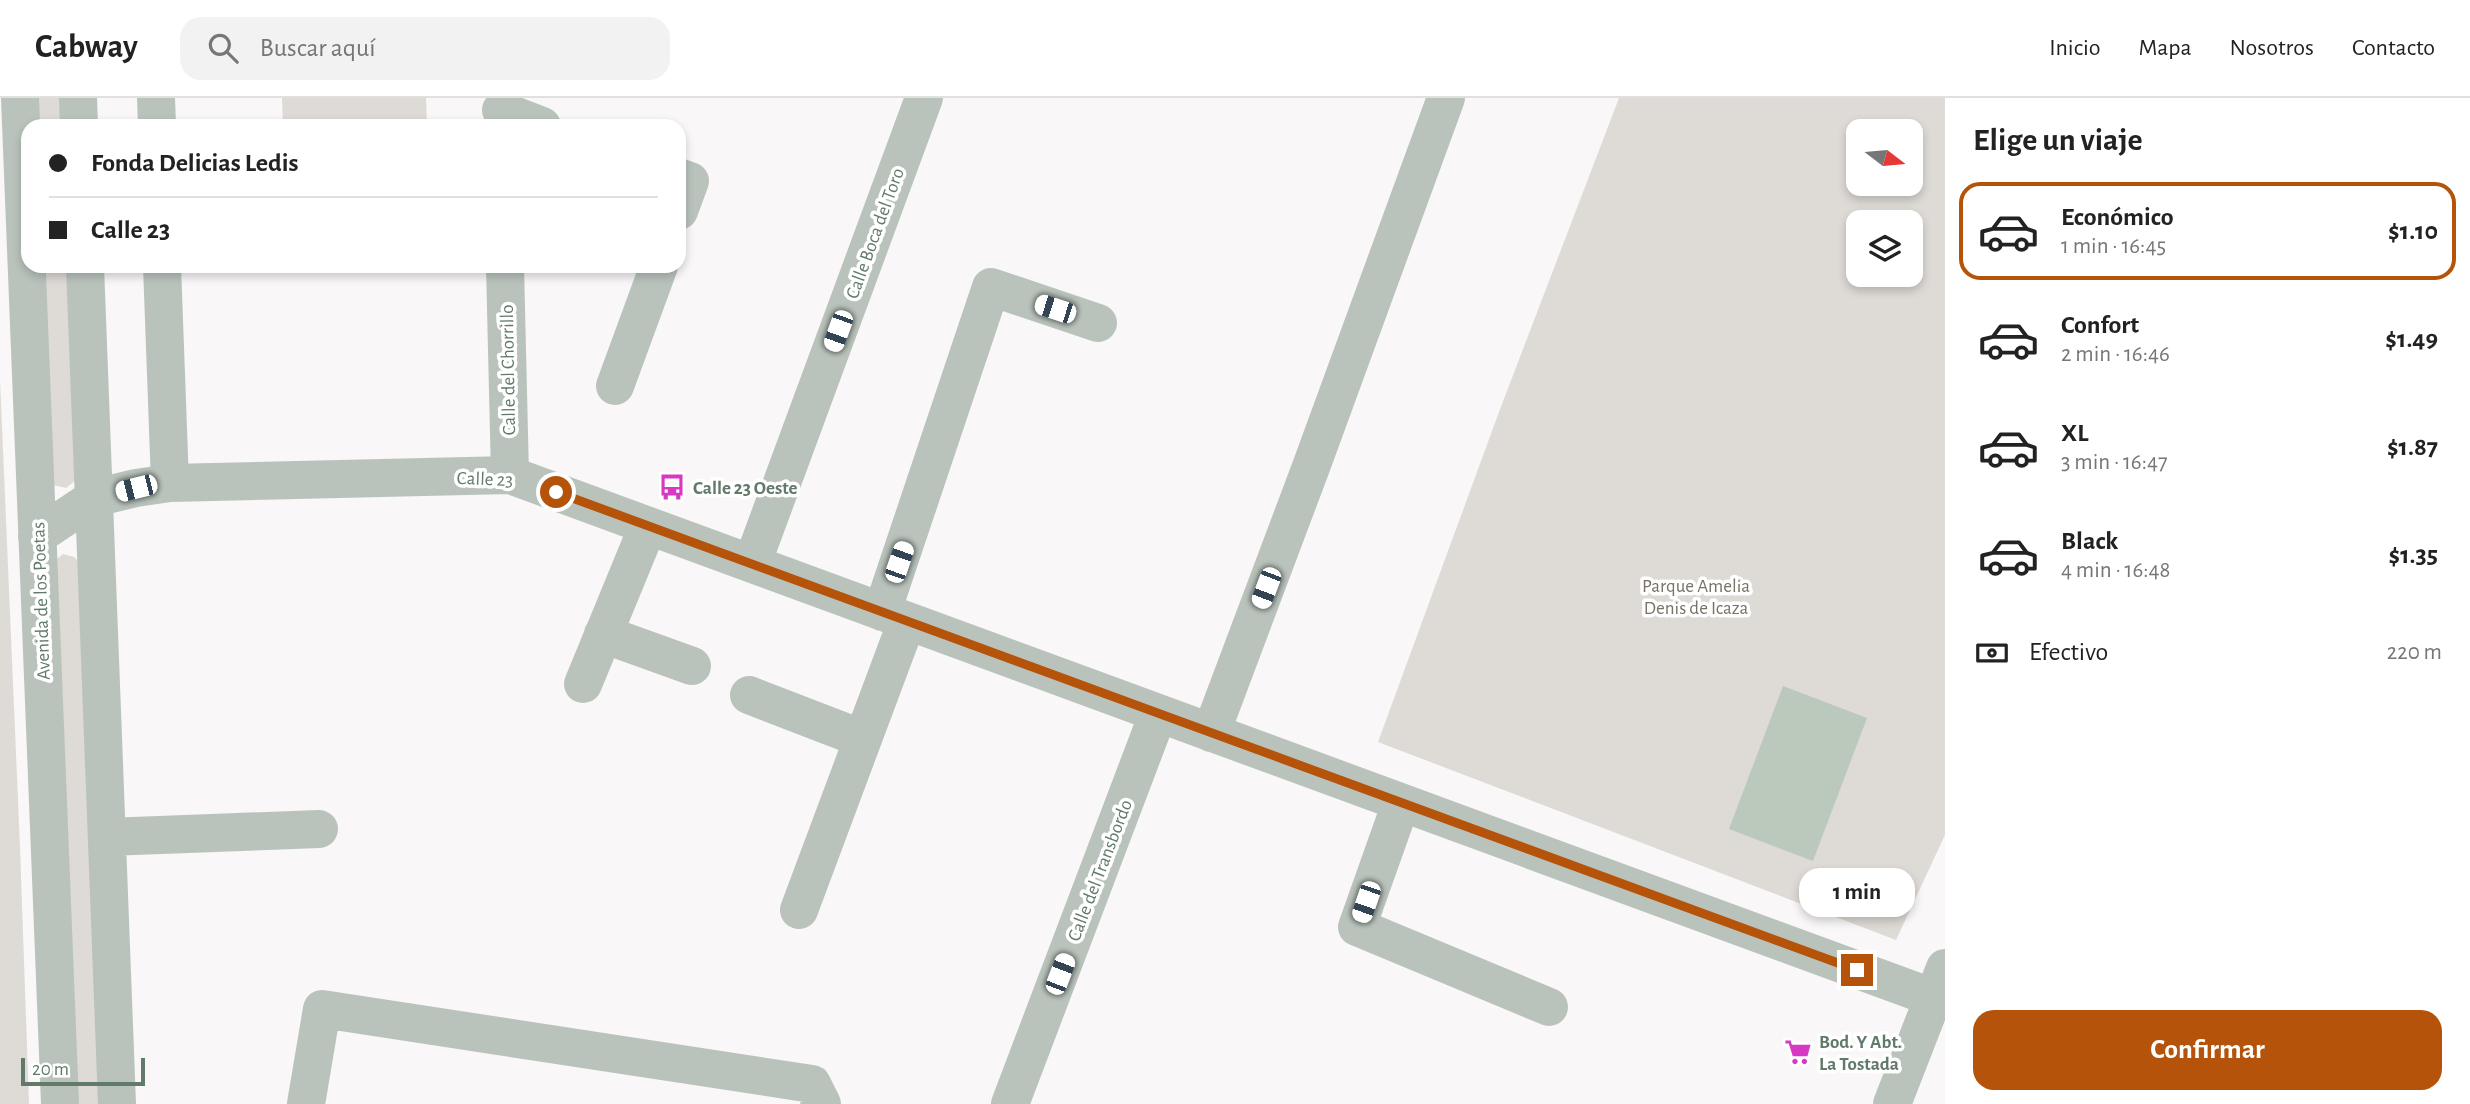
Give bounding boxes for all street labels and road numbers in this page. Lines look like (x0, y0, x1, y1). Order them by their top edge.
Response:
street label: Calle Boca del Toro (843, 166, 908, 301)
street label: Calle del Chorrillo (498, 304, 519, 436)
street label: Calle 23 (456, 469, 513, 490)
street label: Avenida de los Poetas (29, 522, 54, 680)
street label: Calle del Transbordo (1065, 797, 1136, 944)

